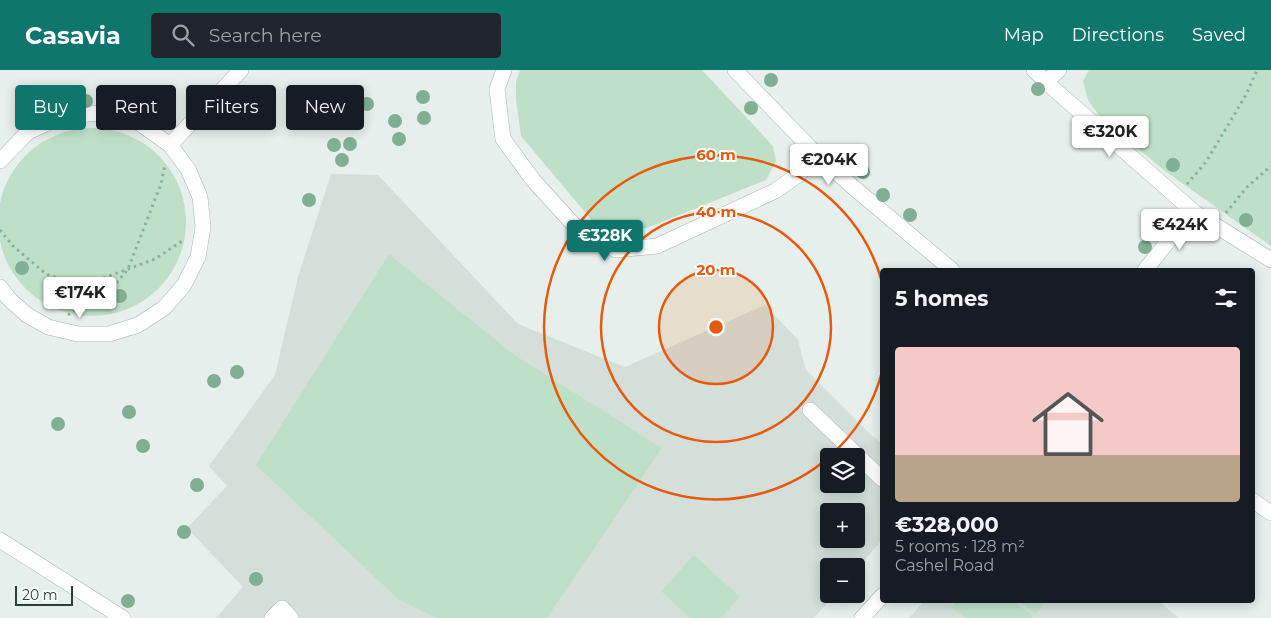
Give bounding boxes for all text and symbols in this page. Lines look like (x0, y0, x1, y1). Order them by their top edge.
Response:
search box (151, 13, 501, 58)
text: Casavia (25, 21, 121, 50)
icon: search (169, 21, 197, 49)
text: Search here (209, 24, 322, 47)
text: Map (1004, 24, 1044, 46)
text: Directions (1072, 24, 1164, 46)
text: Saved (1192, 24, 1246, 46)
chip: Buy (15, 85, 86, 130)
chip: Rent (96, 85, 176, 130)
chip: Filters (186, 85, 276, 130)
chip: New (286, 85, 364, 130)
pin: €320K (1075, 116, 1145, 158)
text: €320K (1083, 122, 1137, 141)
pin: €204K (794, 144, 864, 186)
text: 60 m (696, 145, 736, 164)
text: €204K (801, 150, 857, 169)
text: 40 m (696, 202, 736, 221)
pin: €424K (1145, 208, 1215, 251)
text: €424K (1152, 215, 1208, 234)
pin: €328K (570, 220, 640, 262)
text: €328K (578, 226, 632, 245)
text: 20 m (696, 260, 736, 279)
pin: €174K (45, 276, 115, 319)
text: €174K (54, 283, 106, 302)
icon: filters (1212, 284, 1240, 312)
text: 5 homes (895, 286, 988, 311)
centre of rings (707, 318, 725, 336)
icon: home (1023, 379, 1113, 469)
map controls (820, 448, 865, 603)
button: layers (820, 448, 865, 493)
button: + (820, 503, 865, 548)
text: €328,000 (895, 512, 999, 537)
text: 5 rooms · 128 m² (895, 537, 1025, 556)
text: Cashel Road (895, 556, 994, 575)
button: − (820, 558, 865, 603)
scale bar (15, 583, 72, 606)
text: 20 m (22, 586, 58, 604)

